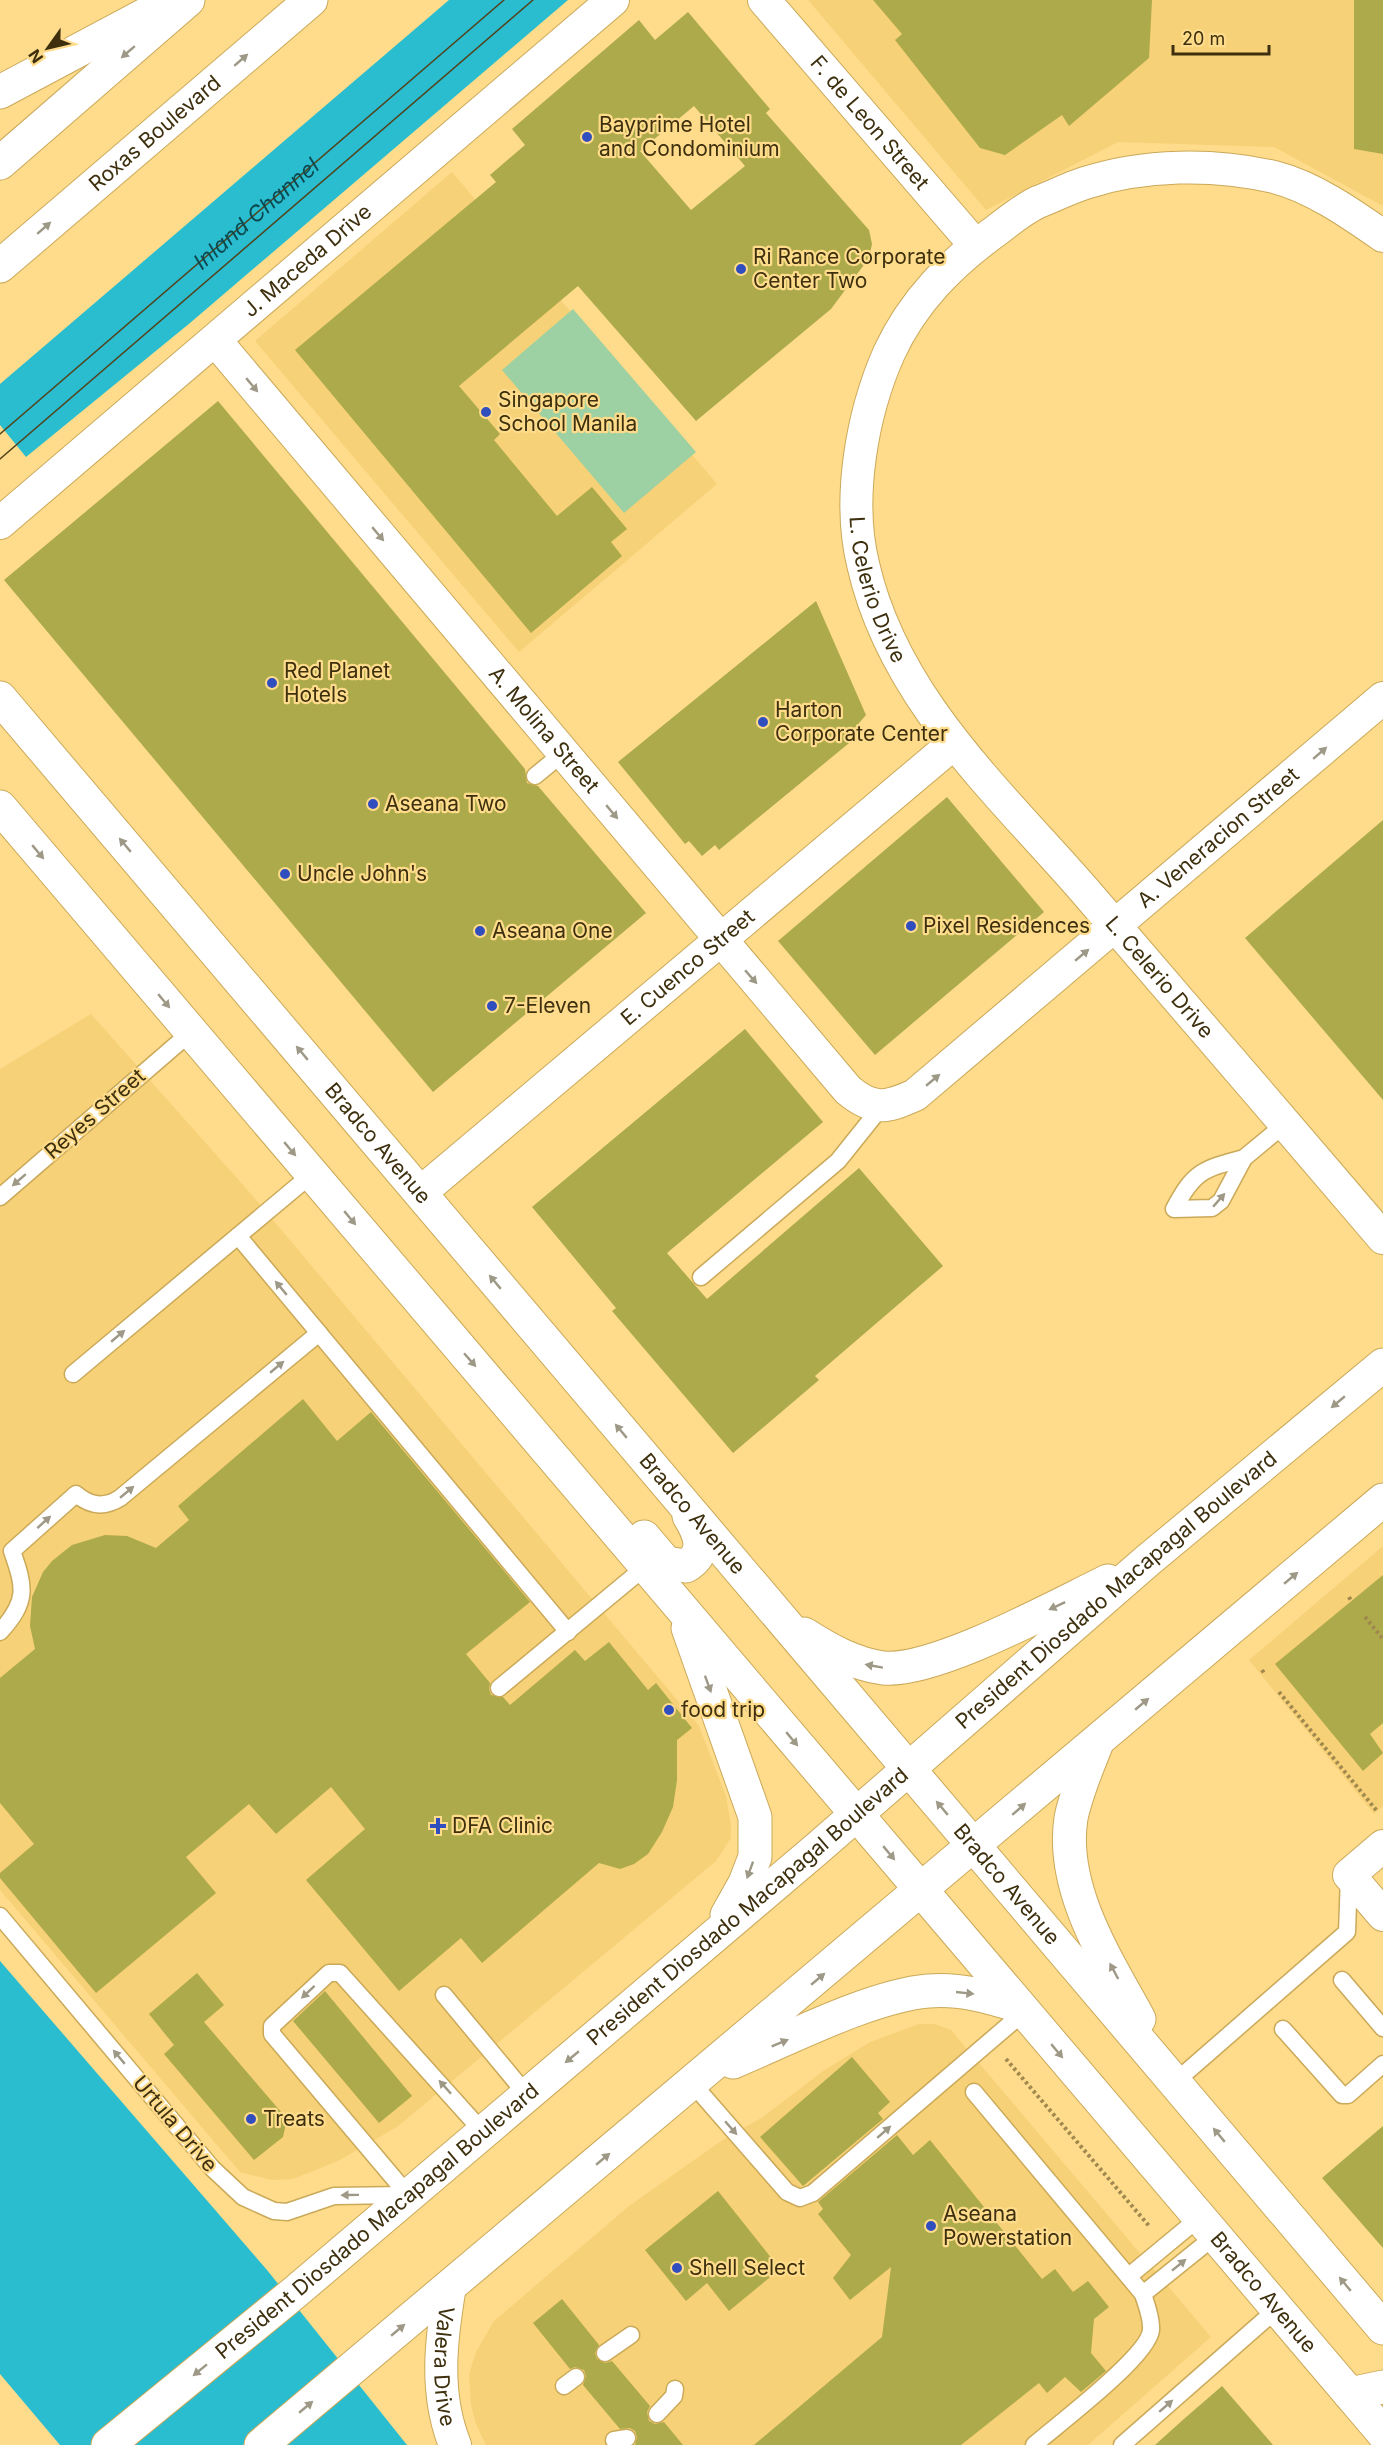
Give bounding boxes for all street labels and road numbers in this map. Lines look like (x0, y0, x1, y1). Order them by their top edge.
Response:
street label: F. de Leon Street (805, 50, 935, 195)
street label: Roxas Boulevard (84, 70, 226, 196)
street label: J. Maceda Drive (238, 199, 376, 322)
street label: L. Celerio Drive (845, 516, 912, 667)
street label: A. Molina Street (484, 661, 605, 798)
street label: A. Veneracion Street (1132, 762, 1304, 913)
street label: E. Cuenco Street (616, 904, 759, 1030)
street label: L. Celerio Drive (1100, 911, 1219, 1043)
street label: Reyes Street (39, 1063, 150, 1164)
street label: Bradco Avenue (320, 1077, 436, 1209)
street label: President Diosdado Macapagal Boulevard (950, 1446, 1282, 1734)
street label: Bradco Avenue (634, 1448, 751, 1579)
street label: President Diosdado Macapagal Boulevard (582, 1762, 913, 2051)
street label: Bradco Avenue (949, 1819, 1065, 1950)
street label: Urtula Drive (128, 2070, 223, 2177)
street label: President Diosdado Macapagal Boulevard (210, 2078, 543, 2364)
street label: Bradco Avenue (1205, 2227, 1322, 2358)
street label: Valera Drive (429, 2305, 461, 2429)

